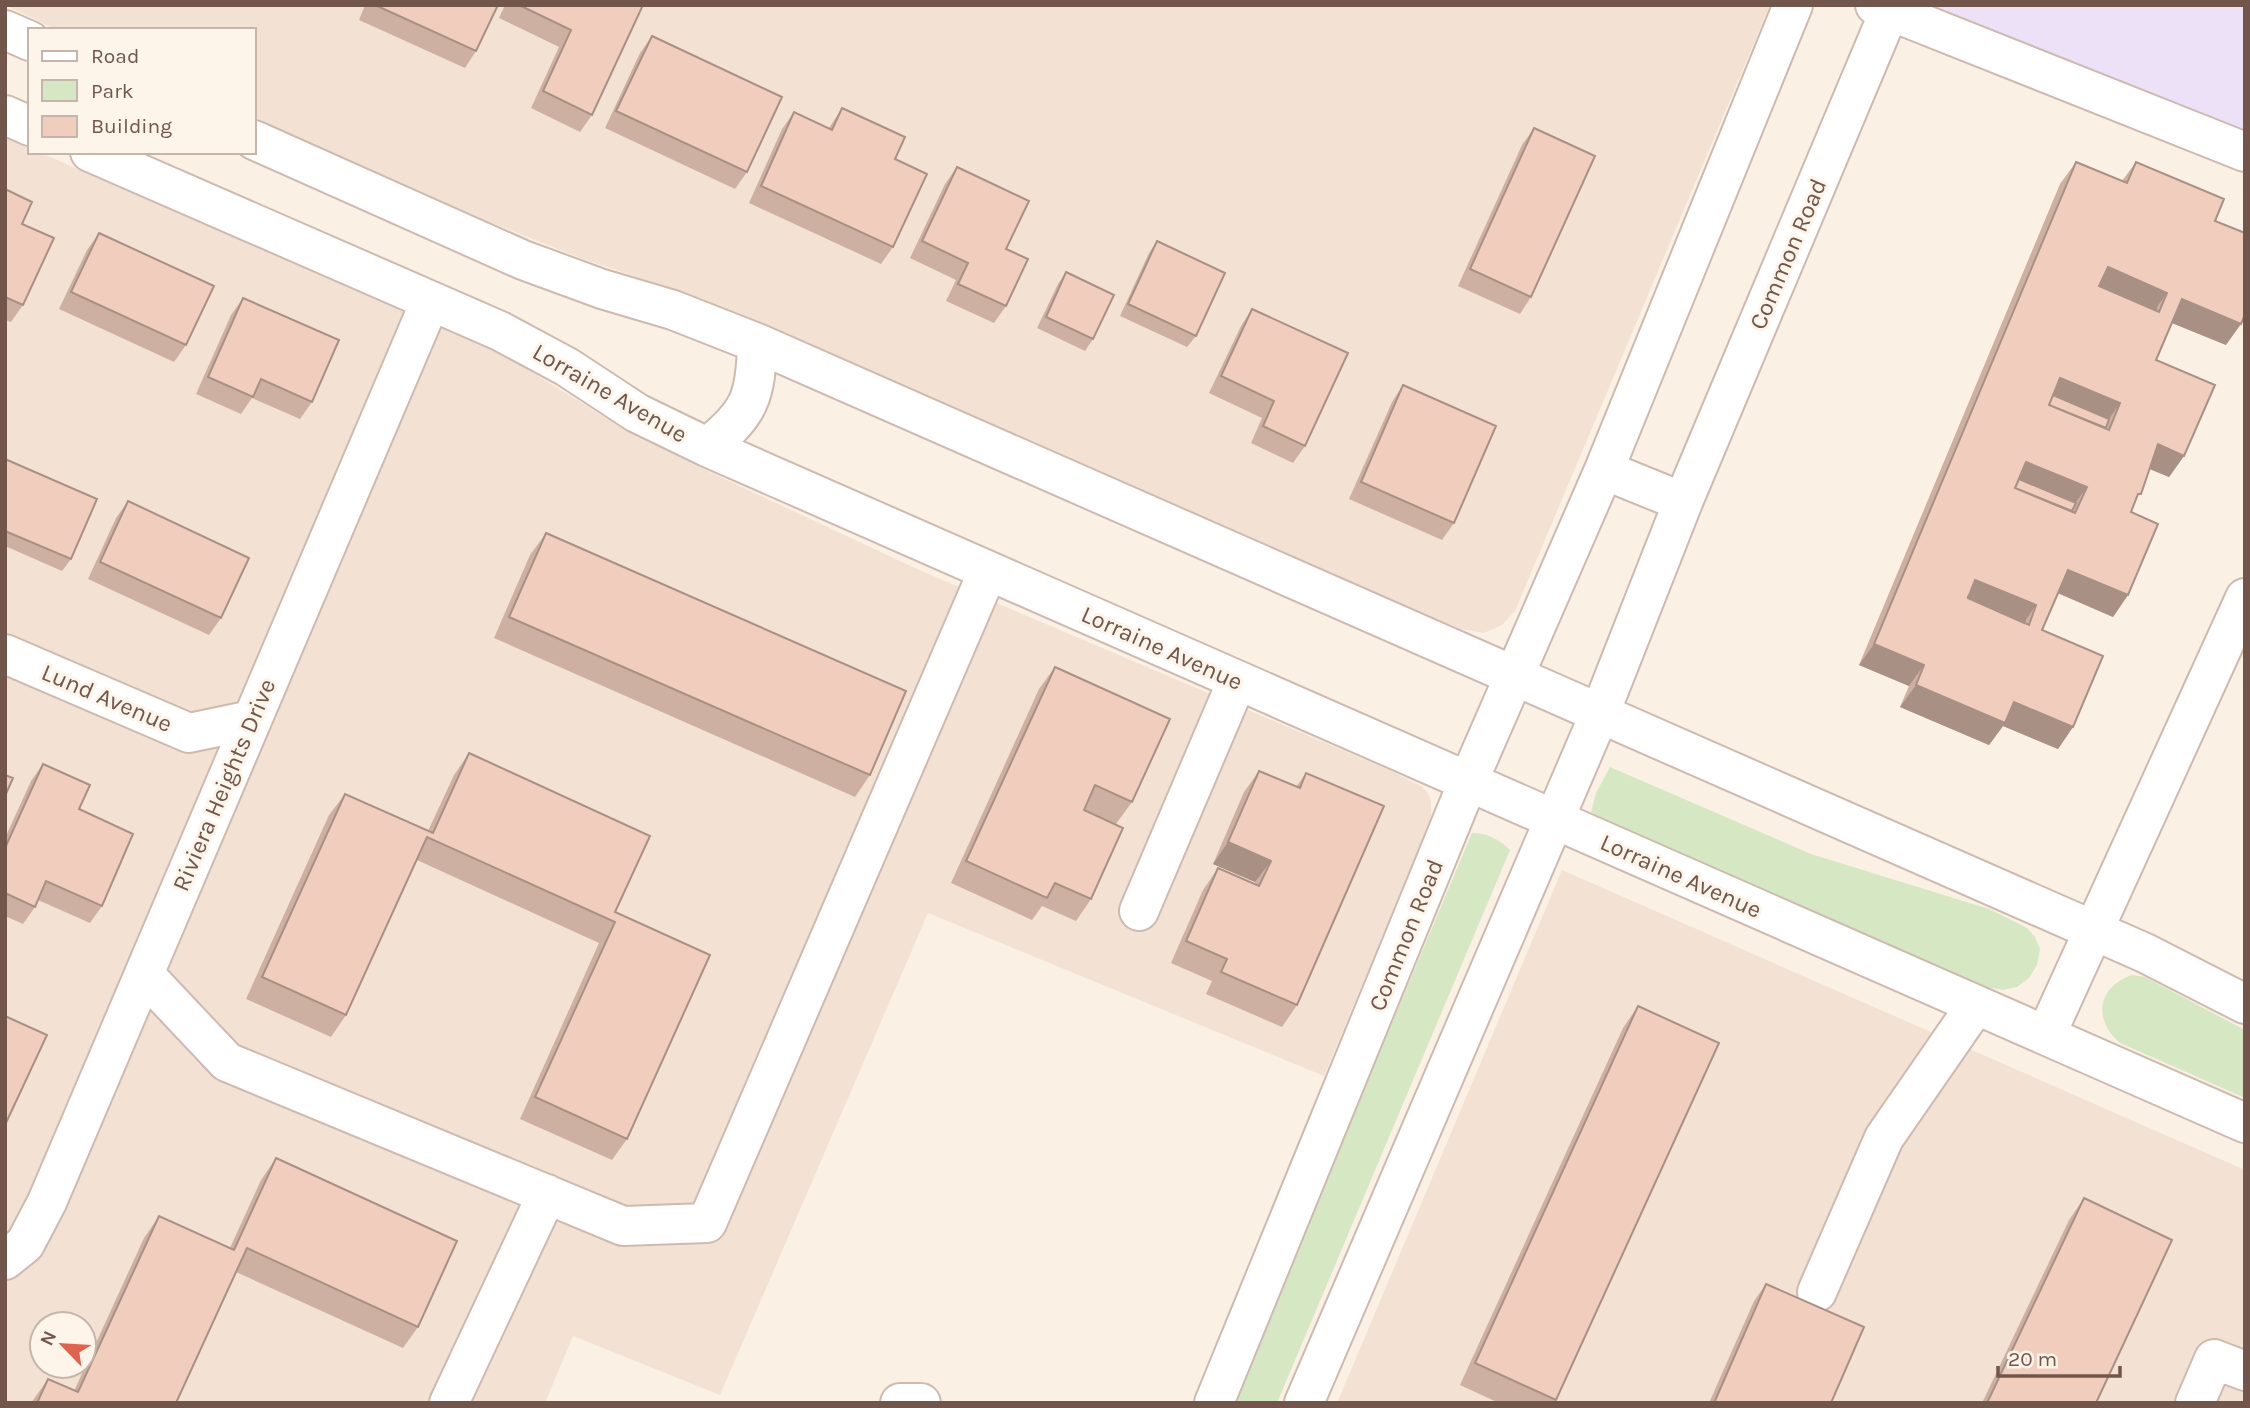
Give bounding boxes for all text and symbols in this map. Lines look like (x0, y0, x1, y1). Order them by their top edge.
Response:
legend (28, 28, 256, 154)
text: Road (91, 44, 139, 68)
text: Park (91, 79, 134, 103)
text: Building (91, 114, 172, 138)
street label: Common Road (1744, 174, 1832, 334)
street label: Lorraine Avenue (528, 337, 692, 449)
street label: Lorraine Avenue (1077, 600, 1247, 696)
street label: Lund Avenue (37, 658, 177, 738)
street label: Riviera Heights Drive (167, 675, 281, 895)
street label: Lorraine Avenue (1596, 828, 1766, 924)
street label: Common Road (1363, 855, 1449, 1015)
north arrow (28, 1310, 98, 1380)
text: N (36, 1327, 61, 1349)
scale bar (1998, 1334, 2120, 1378)
text: 20 m (2008, 1347, 2057, 1371)

